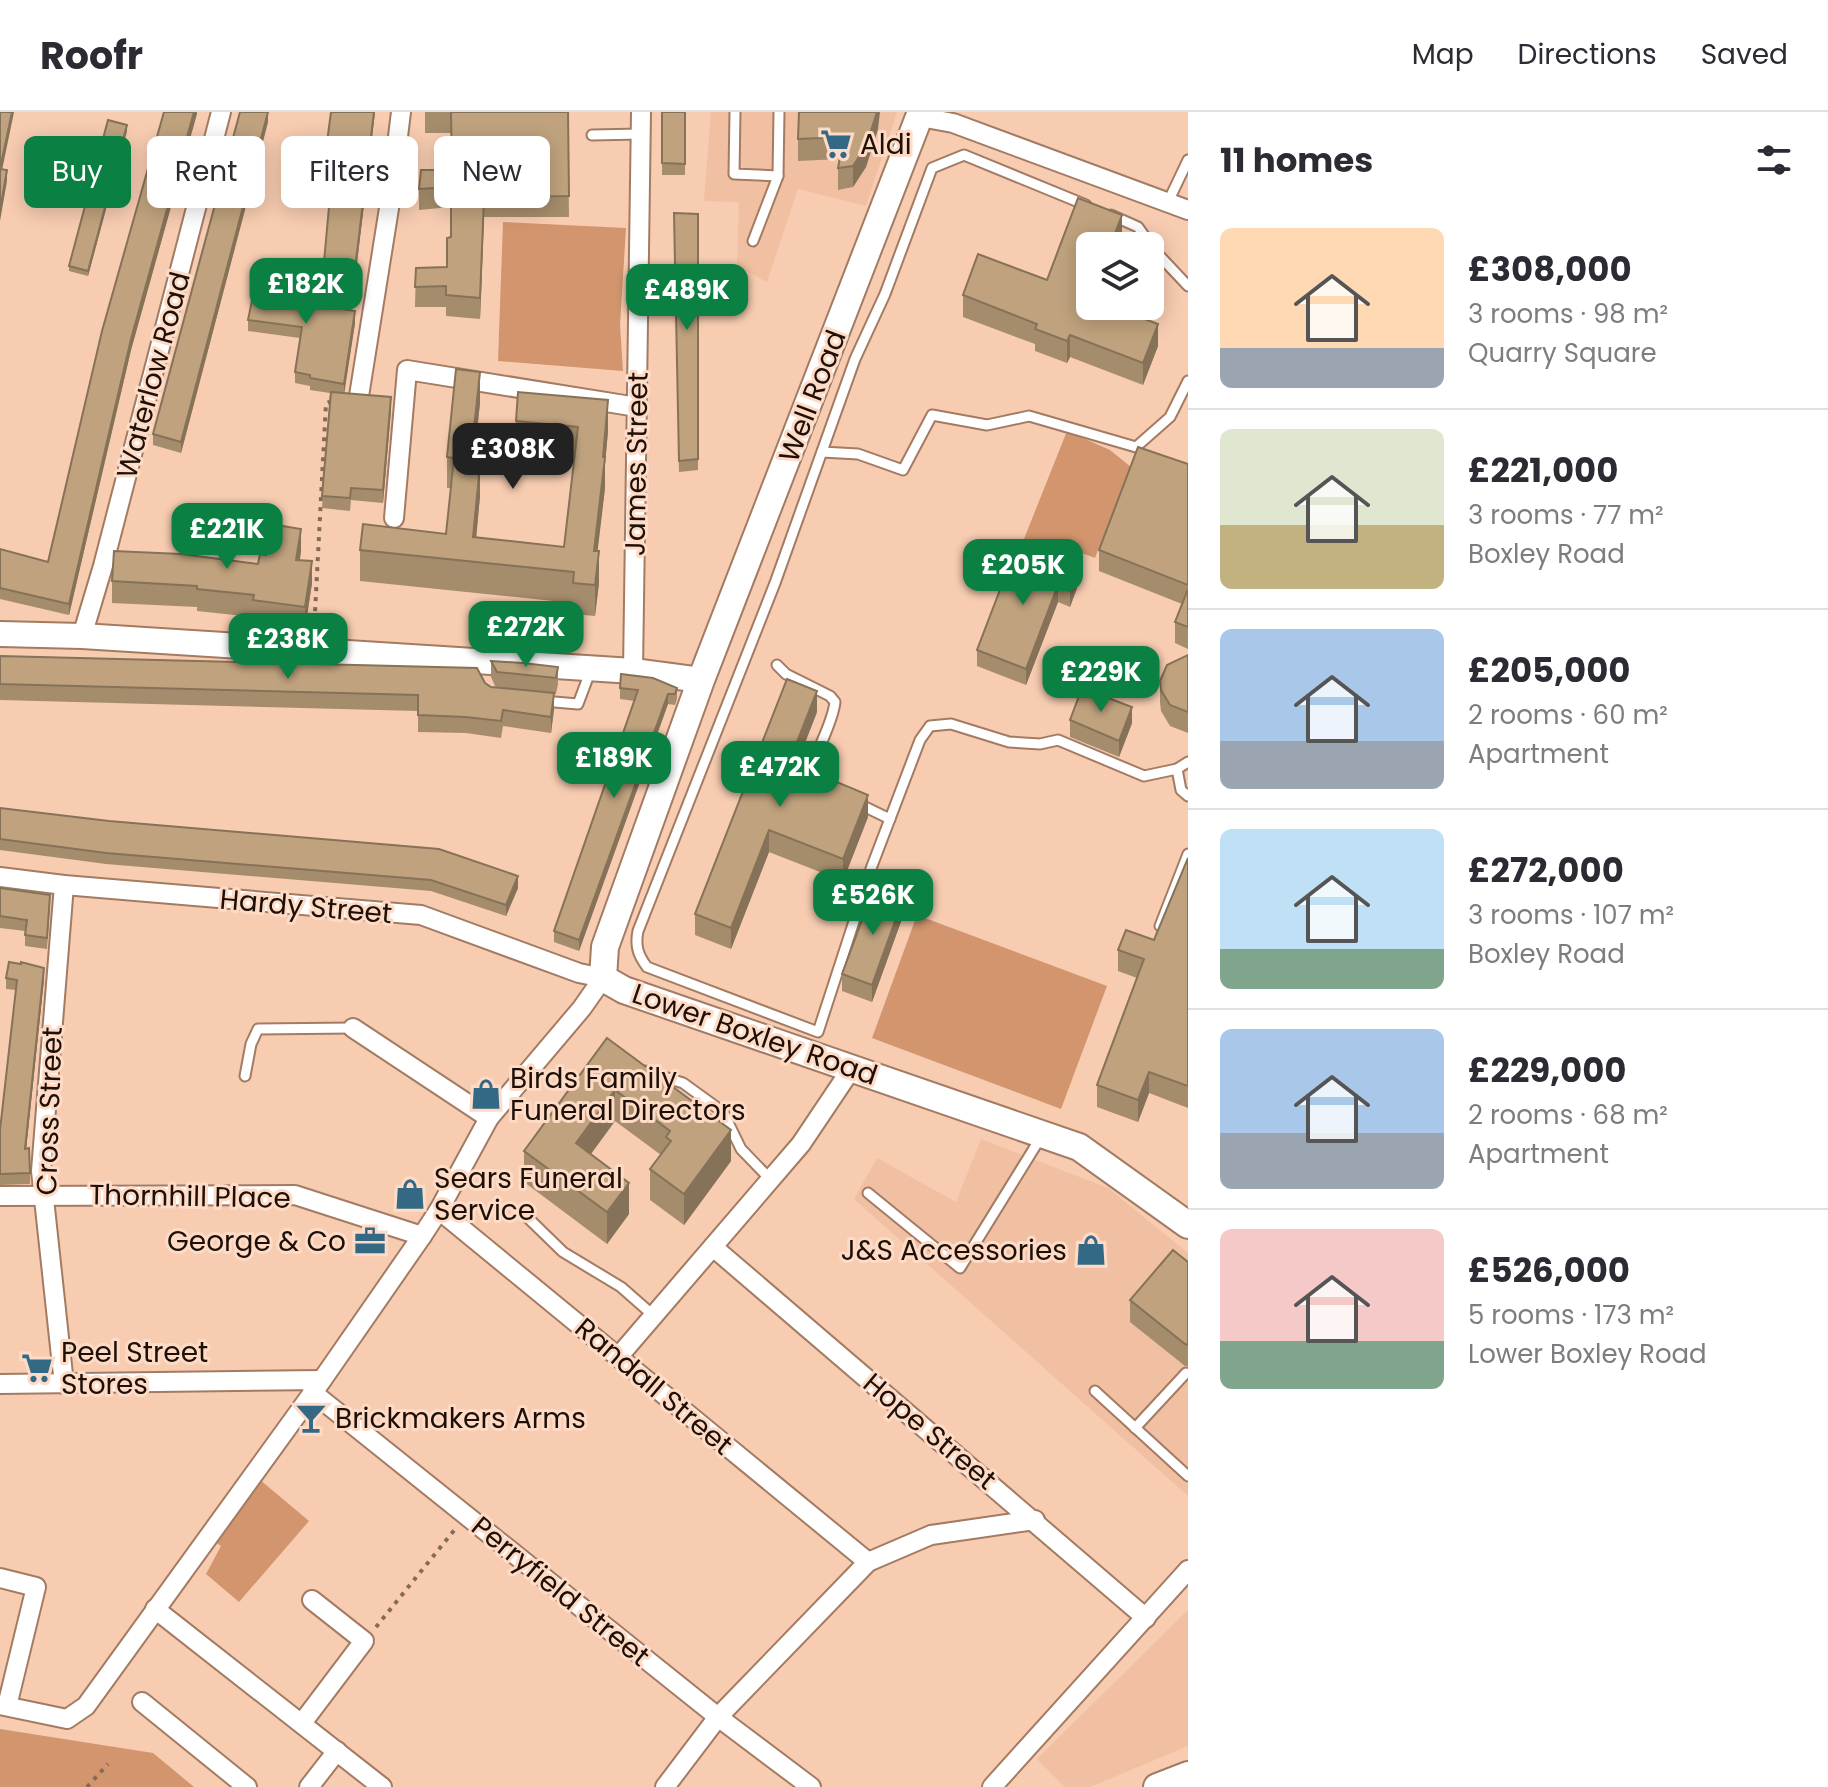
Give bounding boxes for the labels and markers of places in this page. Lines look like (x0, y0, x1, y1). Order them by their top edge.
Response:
place label: Aldi (860, 125, 912, 164)
supermarket icon: Aldi (819, 127, 853, 161)
pin: £182K (250, 258, 362, 326)
pin: £489K (631, 264, 743, 332)
pin: £308K (457, 423, 569, 491)
pin: £221K (171, 503, 283, 571)
pin: £205K (967, 539, 1079, 607)
pin: £272K (470, 601, 582, 669)
pin: £238K (232, 613, 344, 681)
pin: £229K (1045, 646, 1157, 714)
pin: £189K (558, 732, 670, 800)
pin: £472K (724, 741, 836, 809)
pin: £526K (817, 869, 929, 937)
place label: Birds Family Funeral Directors (510, 1059, 746, 1130)
shop icon: Birds Family Funeral Directors (469, 1077, 503, 1111)
place label: Sears Funeral Service (434, 1159, 623, 1230)
shop icon: Sears Funeral Service (393, 1177, 427, 1211)
place label: George & Co (167, 1222, 346, 1261)
office icon: George & Co (353, 1224, 387, 1258)
place label: J&S Accessories (841, 1231, 1067, 1270)
shop icon: J&S Accessories (1074, 1233, 1108, 1267)
place label: Peel Street Stores (61, 1333, 208, 1404)
supermarket icon: Peel Street Stores (20, 1351, 54, 1385)
place label: Brickmakers Arms (335, 1399, 586, 1438)
bar icon: Brickmakers Arms (294, 1401, 328, 1435)

